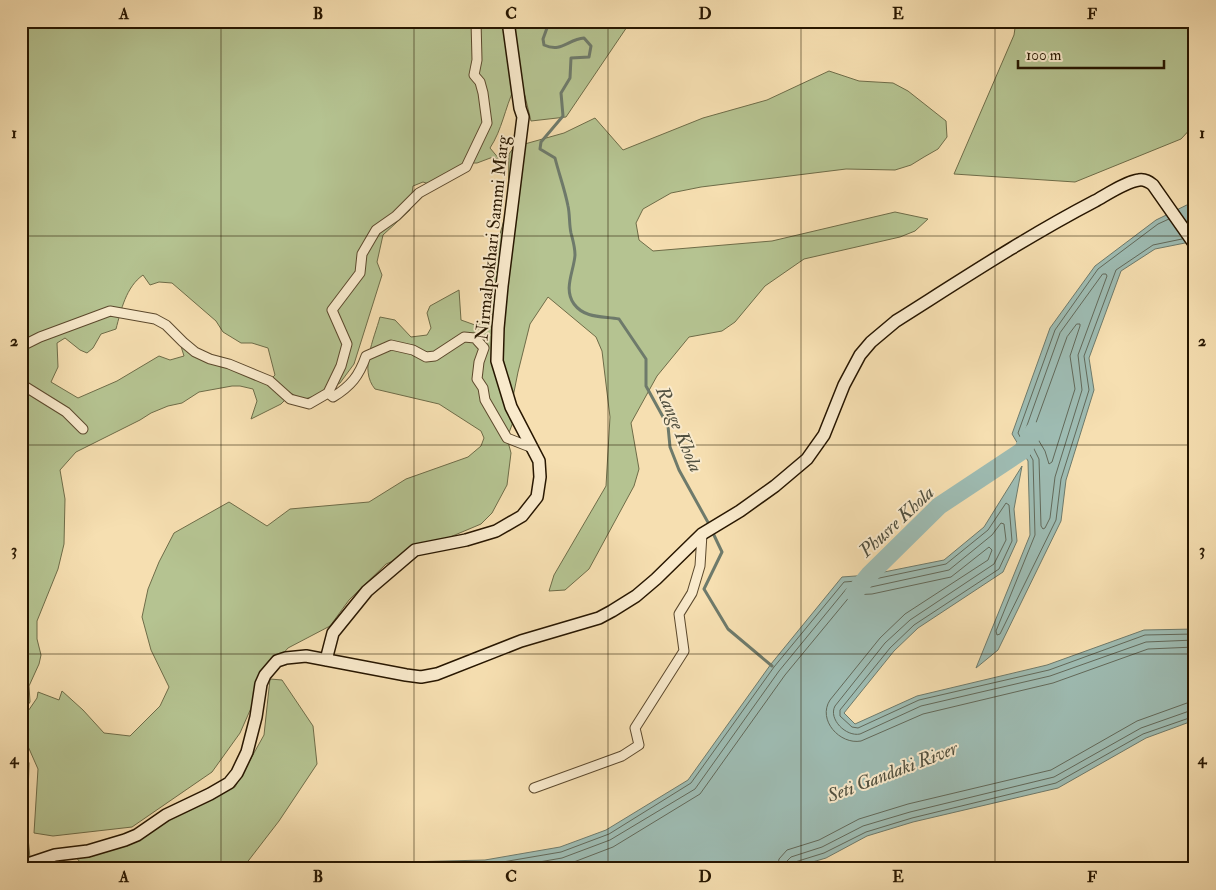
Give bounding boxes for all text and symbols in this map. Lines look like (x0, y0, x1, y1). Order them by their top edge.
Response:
text: A (118, 4, 130, 24)
text: B (313, 4, 323, 24)
text: C (505, 4, 517, 24)
text: D (698, 4, 712, 24)
text: E (892, 4, 904, 24)
text: F (1087, 4, 1097, 24)
scale bar (1018, 38, 1165, 70)
text: 100 m (1026, 46, 1062, 65)
text: 1 (11, 123, 17, 143)
text: 1 (1199, 123, 1205, 143)
street label: Nirmalpokhari Sammi Marg (470, 133, 515, 342)
text: 2 (10, 331, 18, 351)
text: 2 (1198, 331, 1206, 351)
water label: Range Khola (650, 382, 708, 476)
water label: Phusre Khola (853, 481, 940, 563)
text: 3 (11, 540, 17, 560)
text: 3 (1199, 540, 1205, 560)
water label: Seti Gandaki River (823, 736, 962, 808)
text: 4 (9, 749, 20, 769)
text: 4 (1197, 749, 1208, 769)
text: A (118, 867, 130, 887)
text: B (313, 867, 323, 887)
text: C (505, 867, 517, 887)
text: D (698, 867, 712, 887)
text: E (892, 867, 904, 887)
text: F (1087, 867, 1097, 887)

